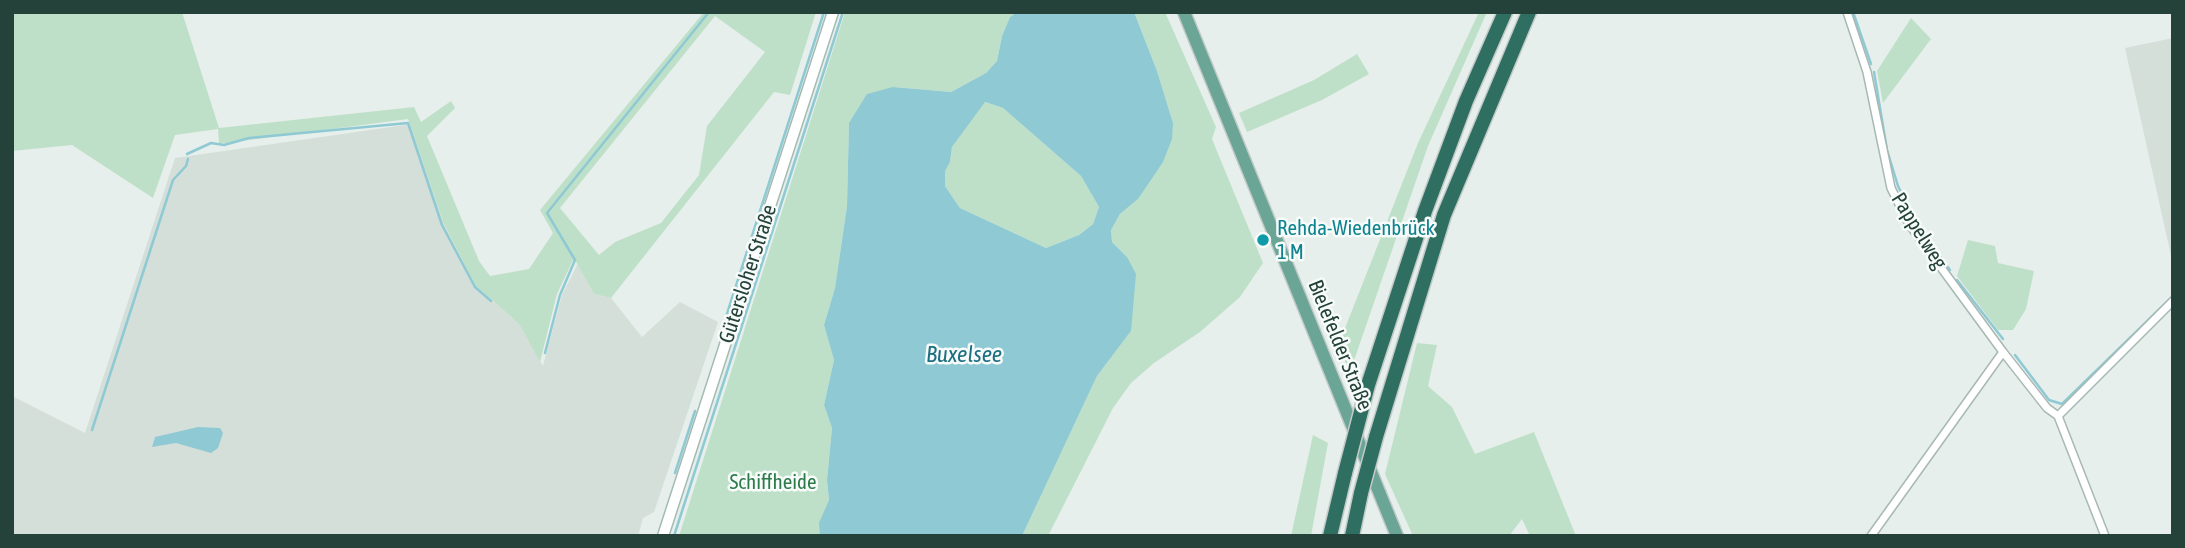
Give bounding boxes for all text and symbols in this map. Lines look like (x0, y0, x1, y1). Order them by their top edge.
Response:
street label: Pappelweg (1886, 188, 1952, 274)
street label: Gütersloher Straße (714, 202, 782, 346)
place label: Rehda-Wiedenbrück 1 M (1277, 215, 1435, 265)
marker: Rehda-Wiedenbrück 1 M (1255, 232, 1271, 248)
street label: Bielefelder Straße (1302, 276, 1378, 414)
water label: Buxelsee (926, 341, 1002, 369)
park label: Schiffheide (729, 469, 817, 495)

